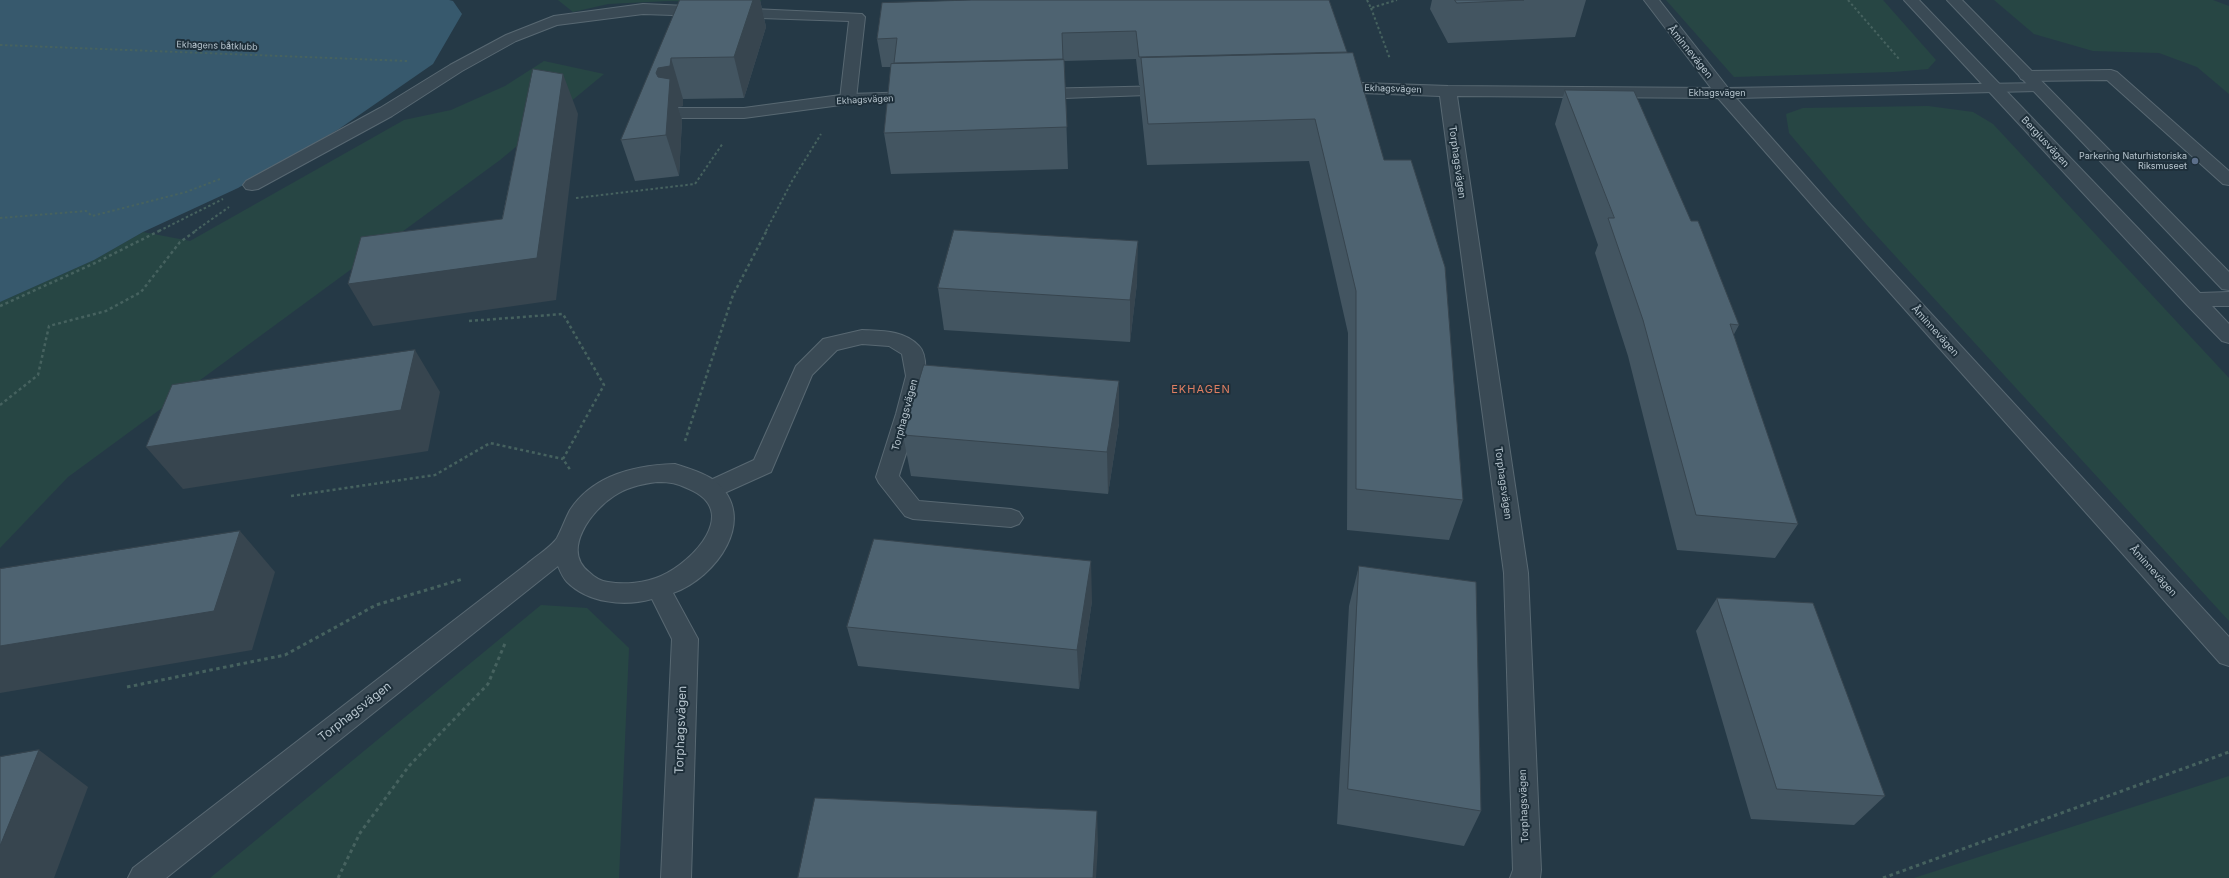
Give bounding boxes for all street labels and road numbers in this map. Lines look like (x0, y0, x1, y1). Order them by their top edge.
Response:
street label: Åminnevägen (1665, 23, 1715, 81)
street label: Ekhagens båtklubb (176, 39, 258, 53)
street label: Ekhagsvägen (1364, 83, 1422, 95)
street label: Ekhagsvägen (1688, 88, 1746, 98)
street label: Ekhagsvägen (836, 93, 894, 107)
street label: Bergiusvägen (2019, 114, 2071, 170)
street label: Torphagsvägen (1446, 125, 1468, 199)
street label: Åminnevägen (1909, 303, 1961, 359)
street label: Torphagsvägen (890, 378, 920, 452)
street label: Torphagsvägen (1492, 446, 1514, 520)
street label: Åminnevägen (2127, 543, 2179, 599)
street label: Torphagsvägen (316, 679, 394, 745)
street label: Torphagsvägen (672, 686, 690, 774)
street label: Torphagsvägen (1517, 769, 1531, 843)

